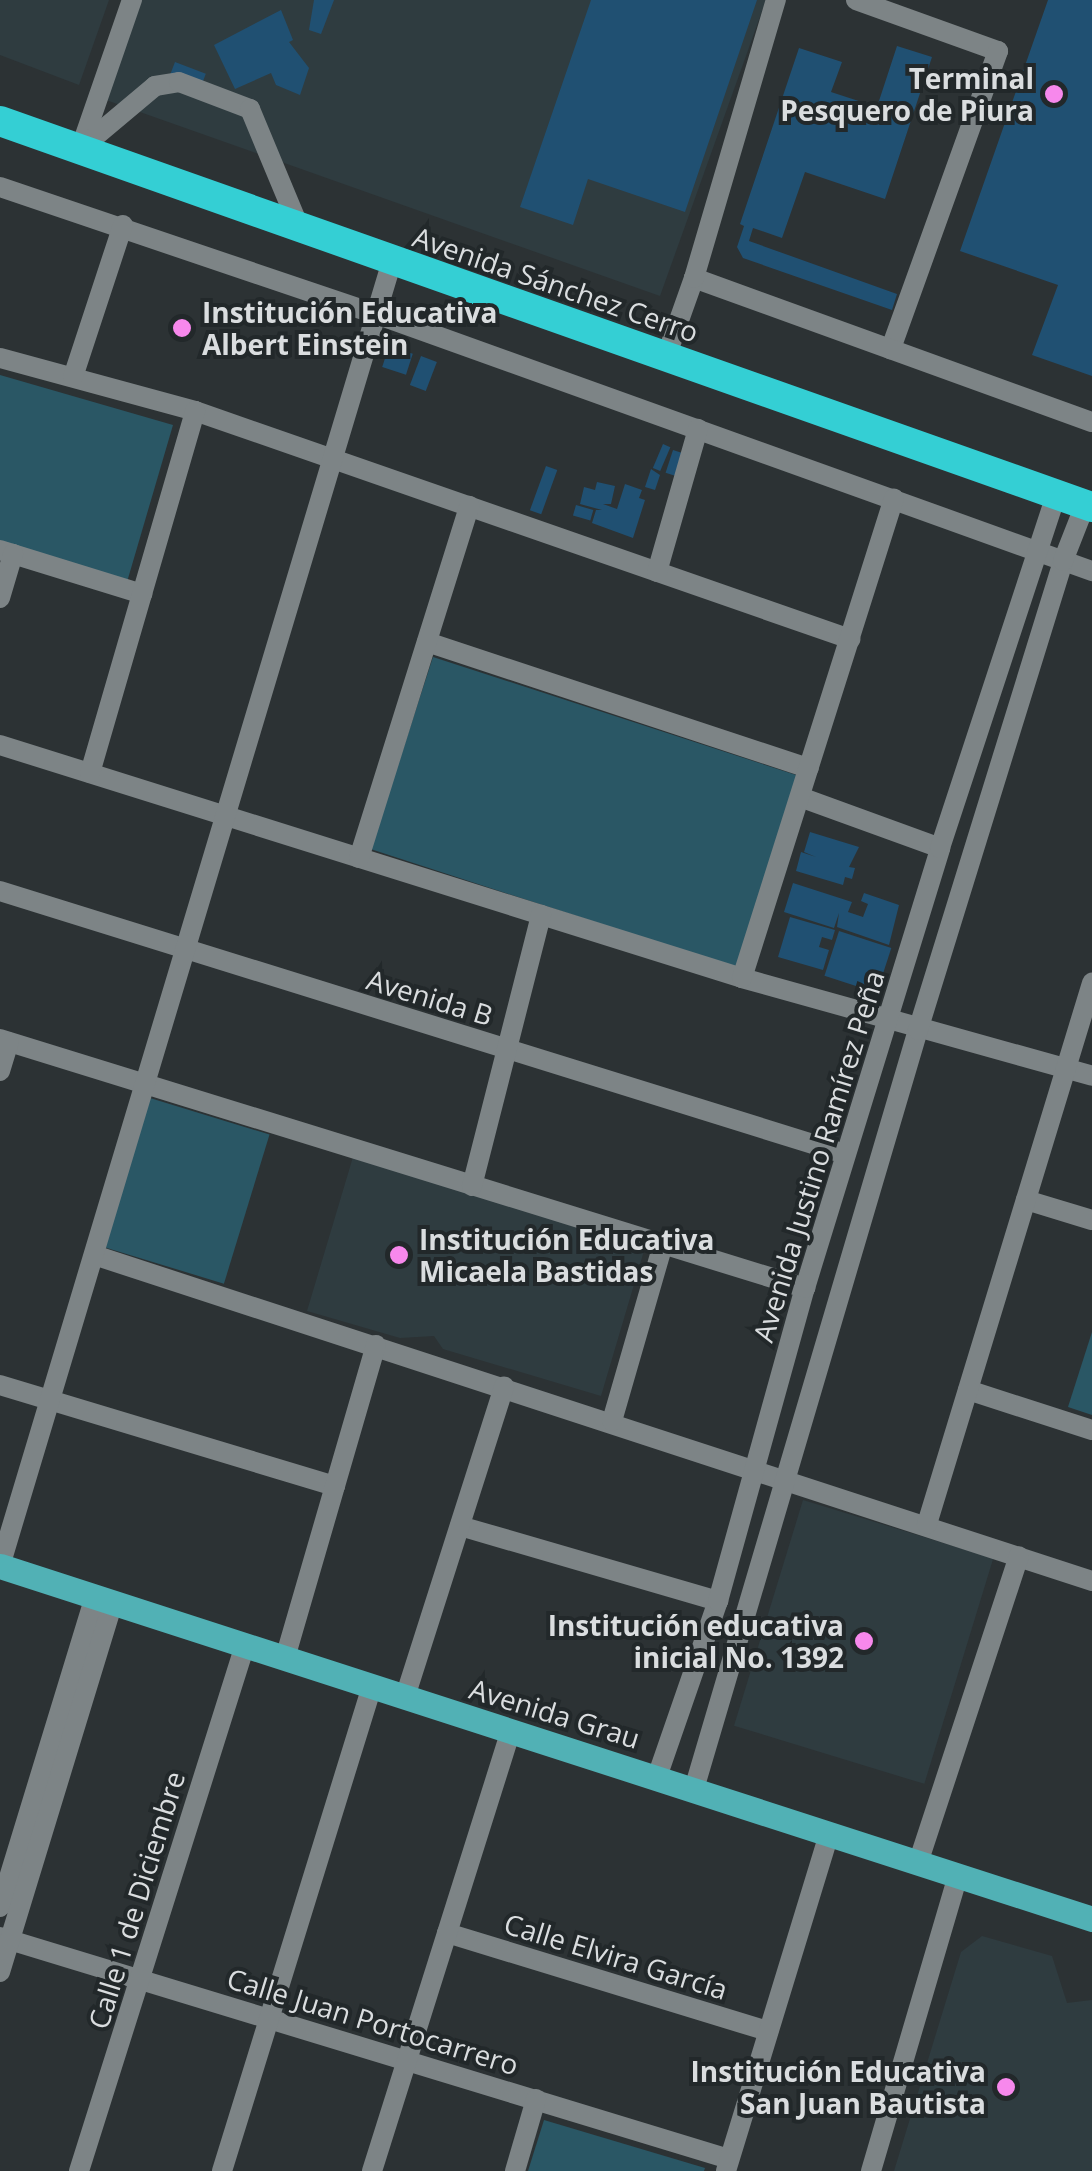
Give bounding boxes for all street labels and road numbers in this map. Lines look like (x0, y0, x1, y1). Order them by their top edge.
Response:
street label: Avenida Sánchez Cerro (409, 219, 703, 349)
street label: Avenida B (363, 962, 497, 1032)
street label: Avenida Justino Ramírez Peña (745, 966, 891, 1346)
street label: Avenida Grau (466, 1671, 644, 1755)
street label: Calle 1 de Diciembre (81, 1767, 191, 2033)
street label: Calle Elvira García (500, 1906, 732, 2006)
street label: Calle Juan Portocarrero (223, 1961, 523, 2081)

